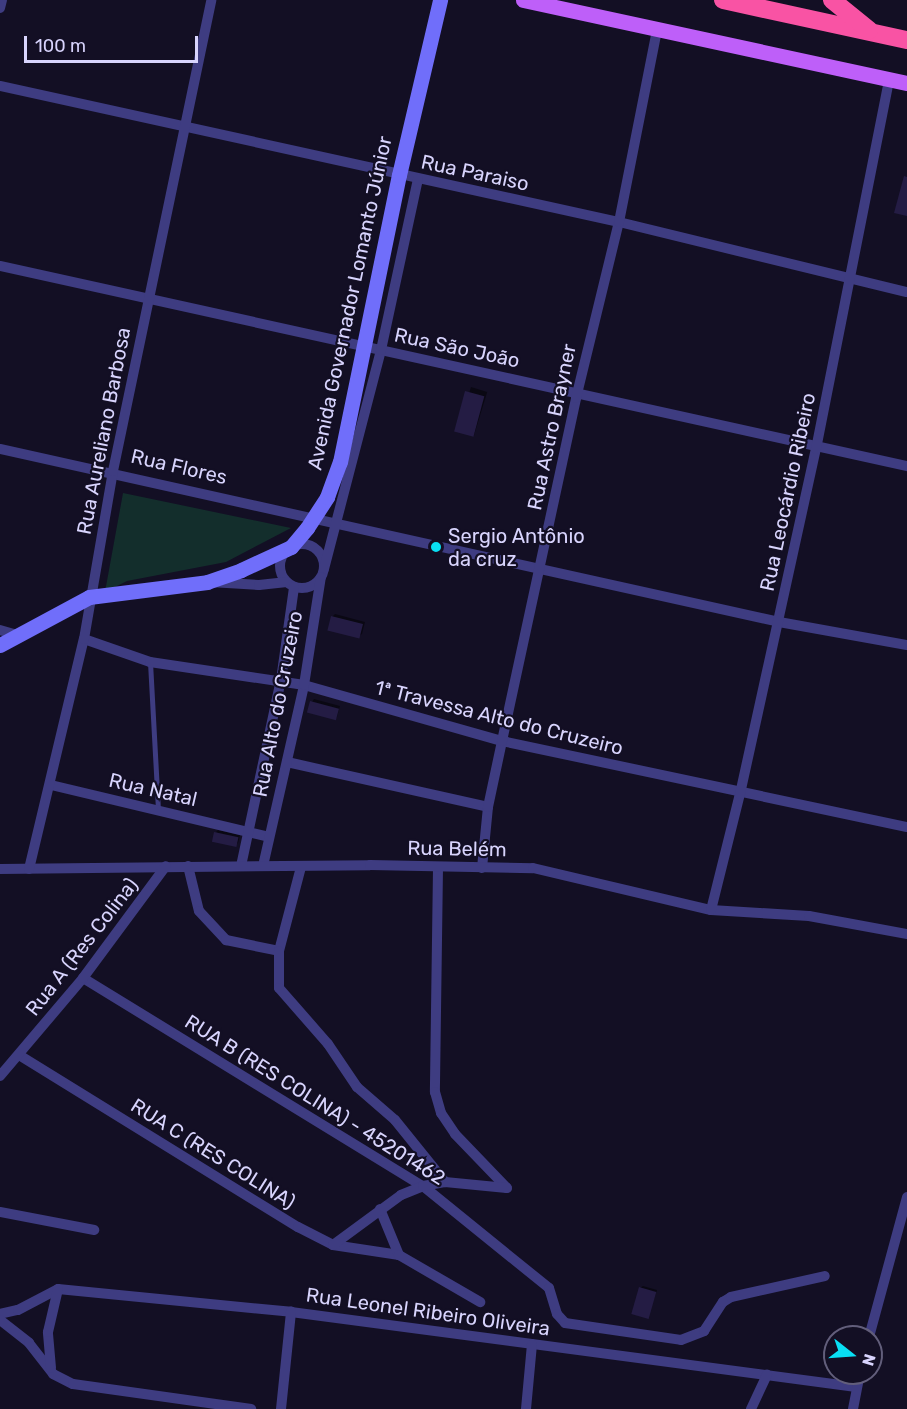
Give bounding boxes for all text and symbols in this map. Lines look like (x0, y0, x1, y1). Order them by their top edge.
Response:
scale bar (27, 24, 201, 62)
text: 100 m (35, 35, 86, 57)
street label: Avenida Governador Lomanto Júnior (303, 134, 397, 472)
street label: Rua Paraiso (419, 150, 531, 196)
street label: Rua São João (392, 323, 522, 373)
street label: Rua Aureliano Barbosa (72, 325, 136, 537)
street label: Rua Astro Brayner (523, 341, 581, 513)
street label: Rua Leocárdio Ribeiro (755, 391, 821, 593)
street label: Rua Flores (129, 444, 229, 490)
place label: Sergio Antônio da cruz (448, 524, 585, 571)
marker: Sergio Antônio da cruz (429, 540, 443, 554)
street label: Rua Alto do Cruzeiro (248, 609, 308, 799)
street label: 1ª Travessa Alto do Cruzeiro (372, 675, 626, 761)
street label: Rua Natal (107, 768, 199, 812)
street label: Rua Belém (407, 836, 507, 862)
street label: Rua A (Res Colina) (20, 873, 144, 1021)
street label: RUA B (RES COLINA) - 45201462 (180, 1010, 450, 1190)
street label: RUA C (RES COLINA) (126, 1094, 300, 1214)
street label: Rua Leonel Ribeiro Oliveira (305, 1283, 551, 1341)
north arrow (823, 1325, 883, 1385)
text: N (858, 1352, 880, 1368)

